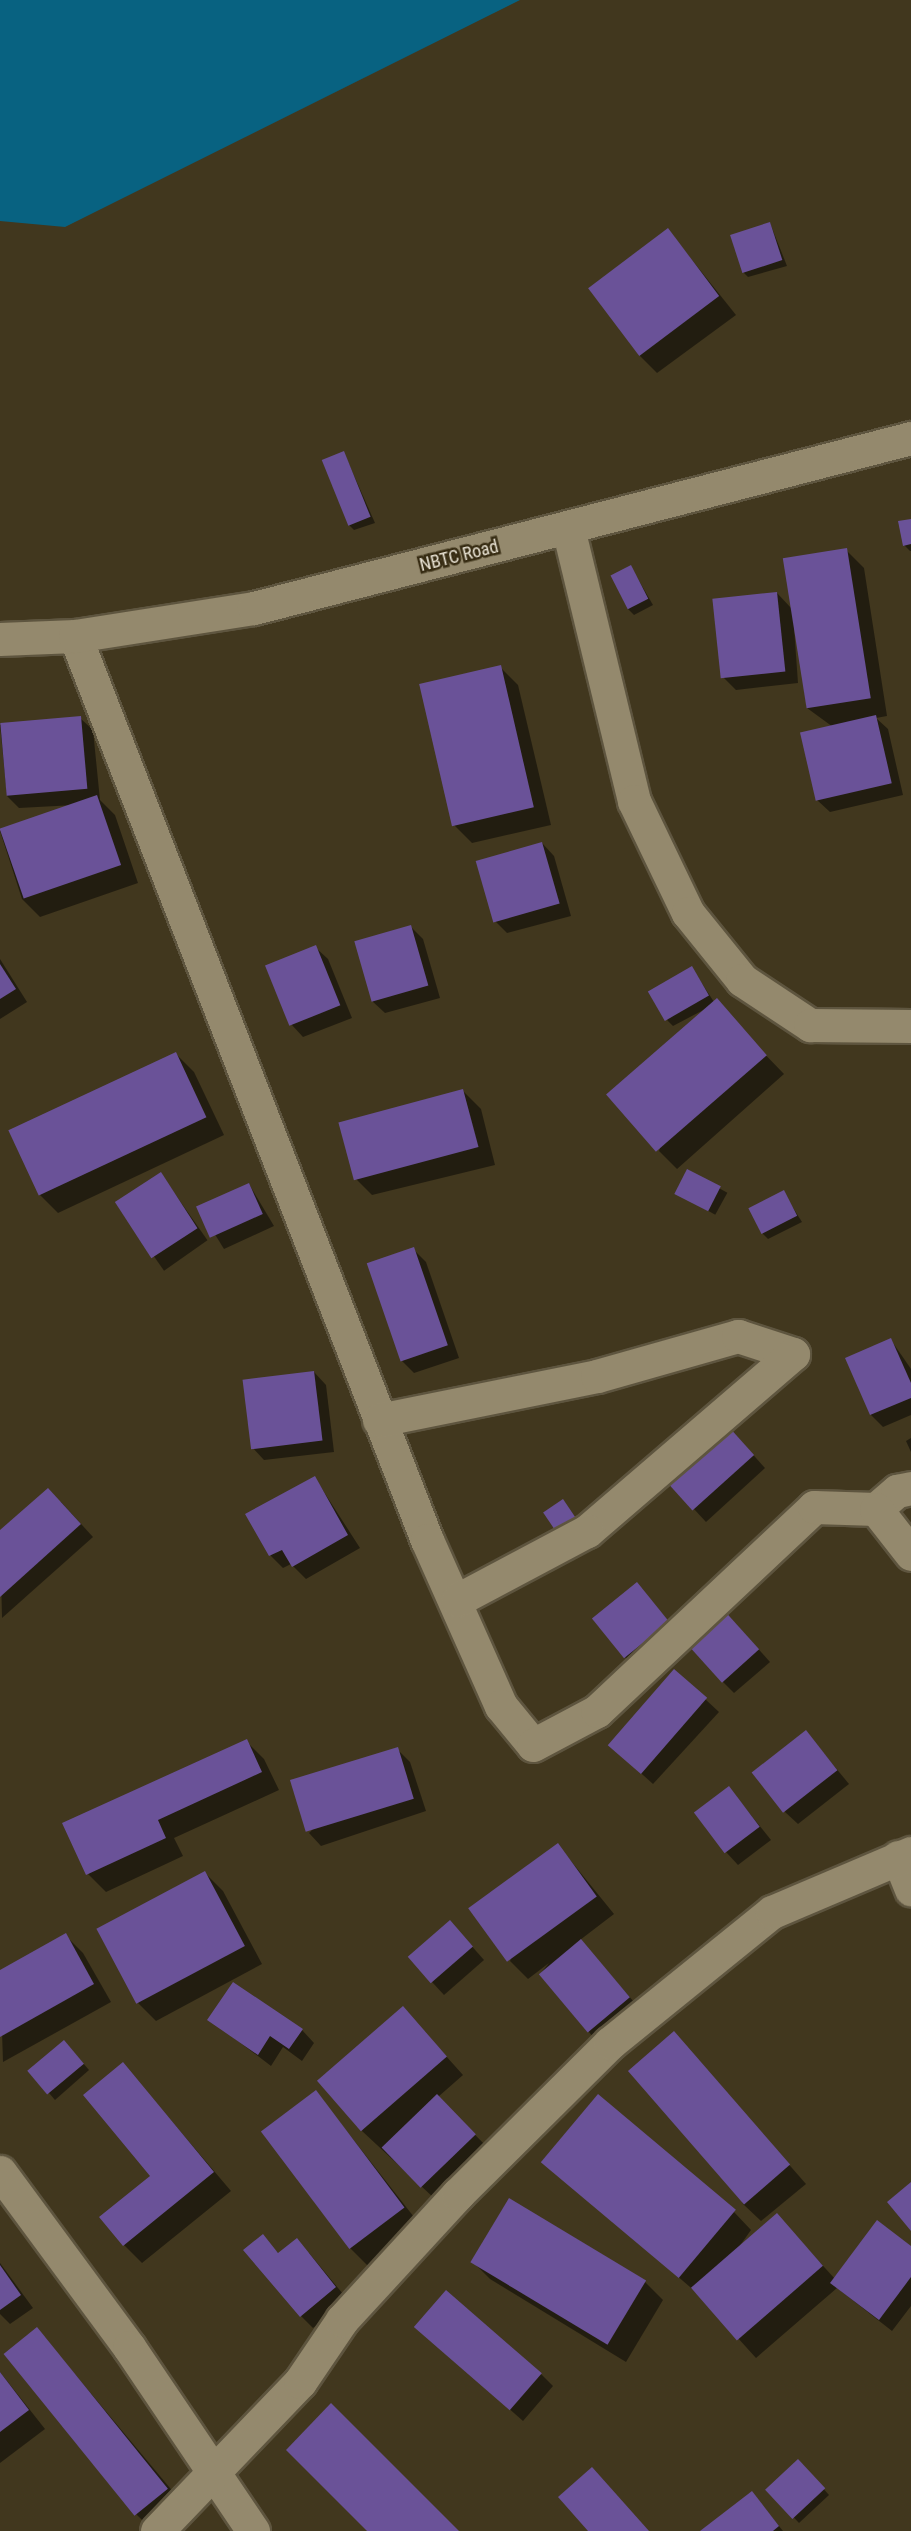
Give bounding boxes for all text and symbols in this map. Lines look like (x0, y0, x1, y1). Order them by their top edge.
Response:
street label: NBTC Road (417, 536, 501, 576)

